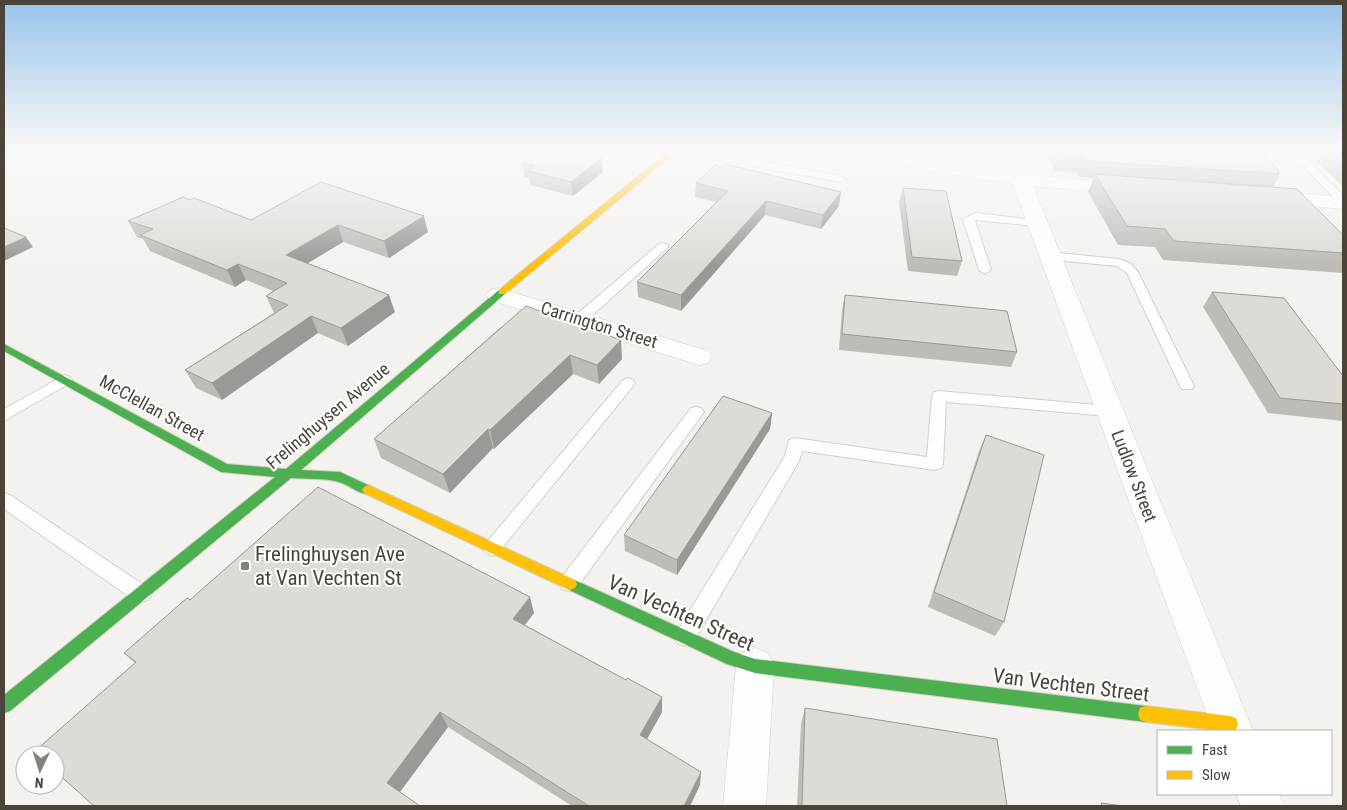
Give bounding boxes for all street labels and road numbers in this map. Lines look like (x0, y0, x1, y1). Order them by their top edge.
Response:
street label: Carrington Street (538, 297, 660, 352)
street label: Frelinghuysen Avenue (262, 358, 394, 473)
street label: McClellan Street (96, 370, 208, 445)
street label: Ludlow Street (1107, 427, 1162, 525)
street label: Van Vechten Street (604, 570, 758, 656)
street label: Van Vechten Street (991, 663, 1151, 707)

